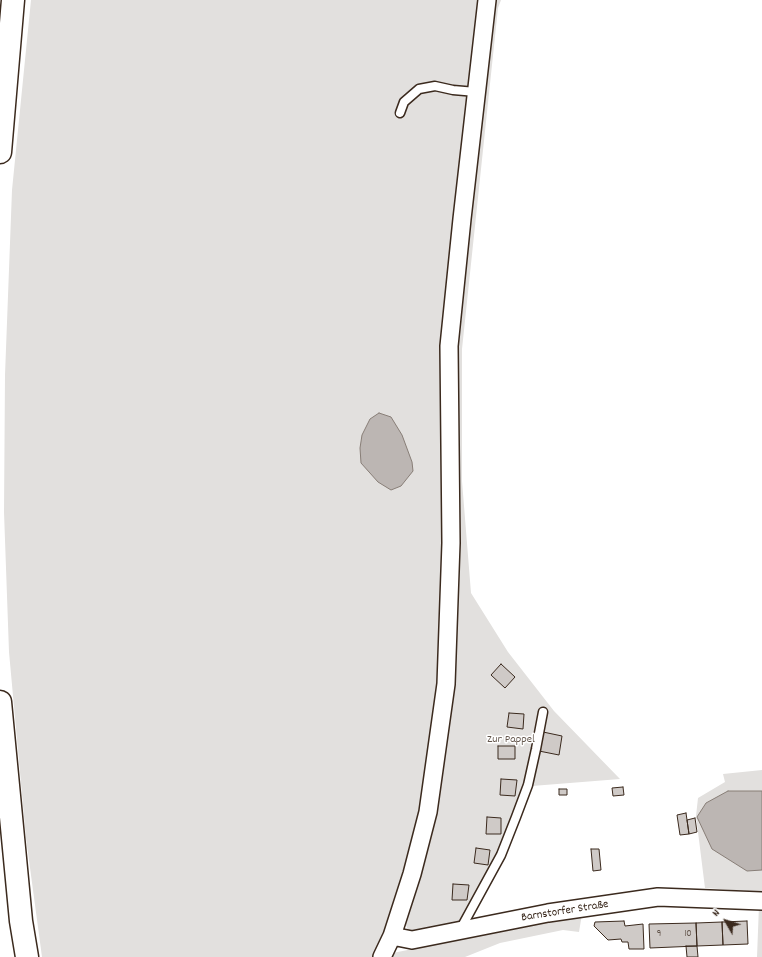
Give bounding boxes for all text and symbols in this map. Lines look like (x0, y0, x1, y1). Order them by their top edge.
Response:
park label: Zur Pappel (487, 733, 535, 747)
street label: Barnstorfer Straße (520, 898, 610, 926)
north arrow (706, 901, 746, 941)
text: N (709, 906, 725, 921)
house number: 9 (657, 929, 661, 941)
house number: 10 (684, 929, 692, 941)

